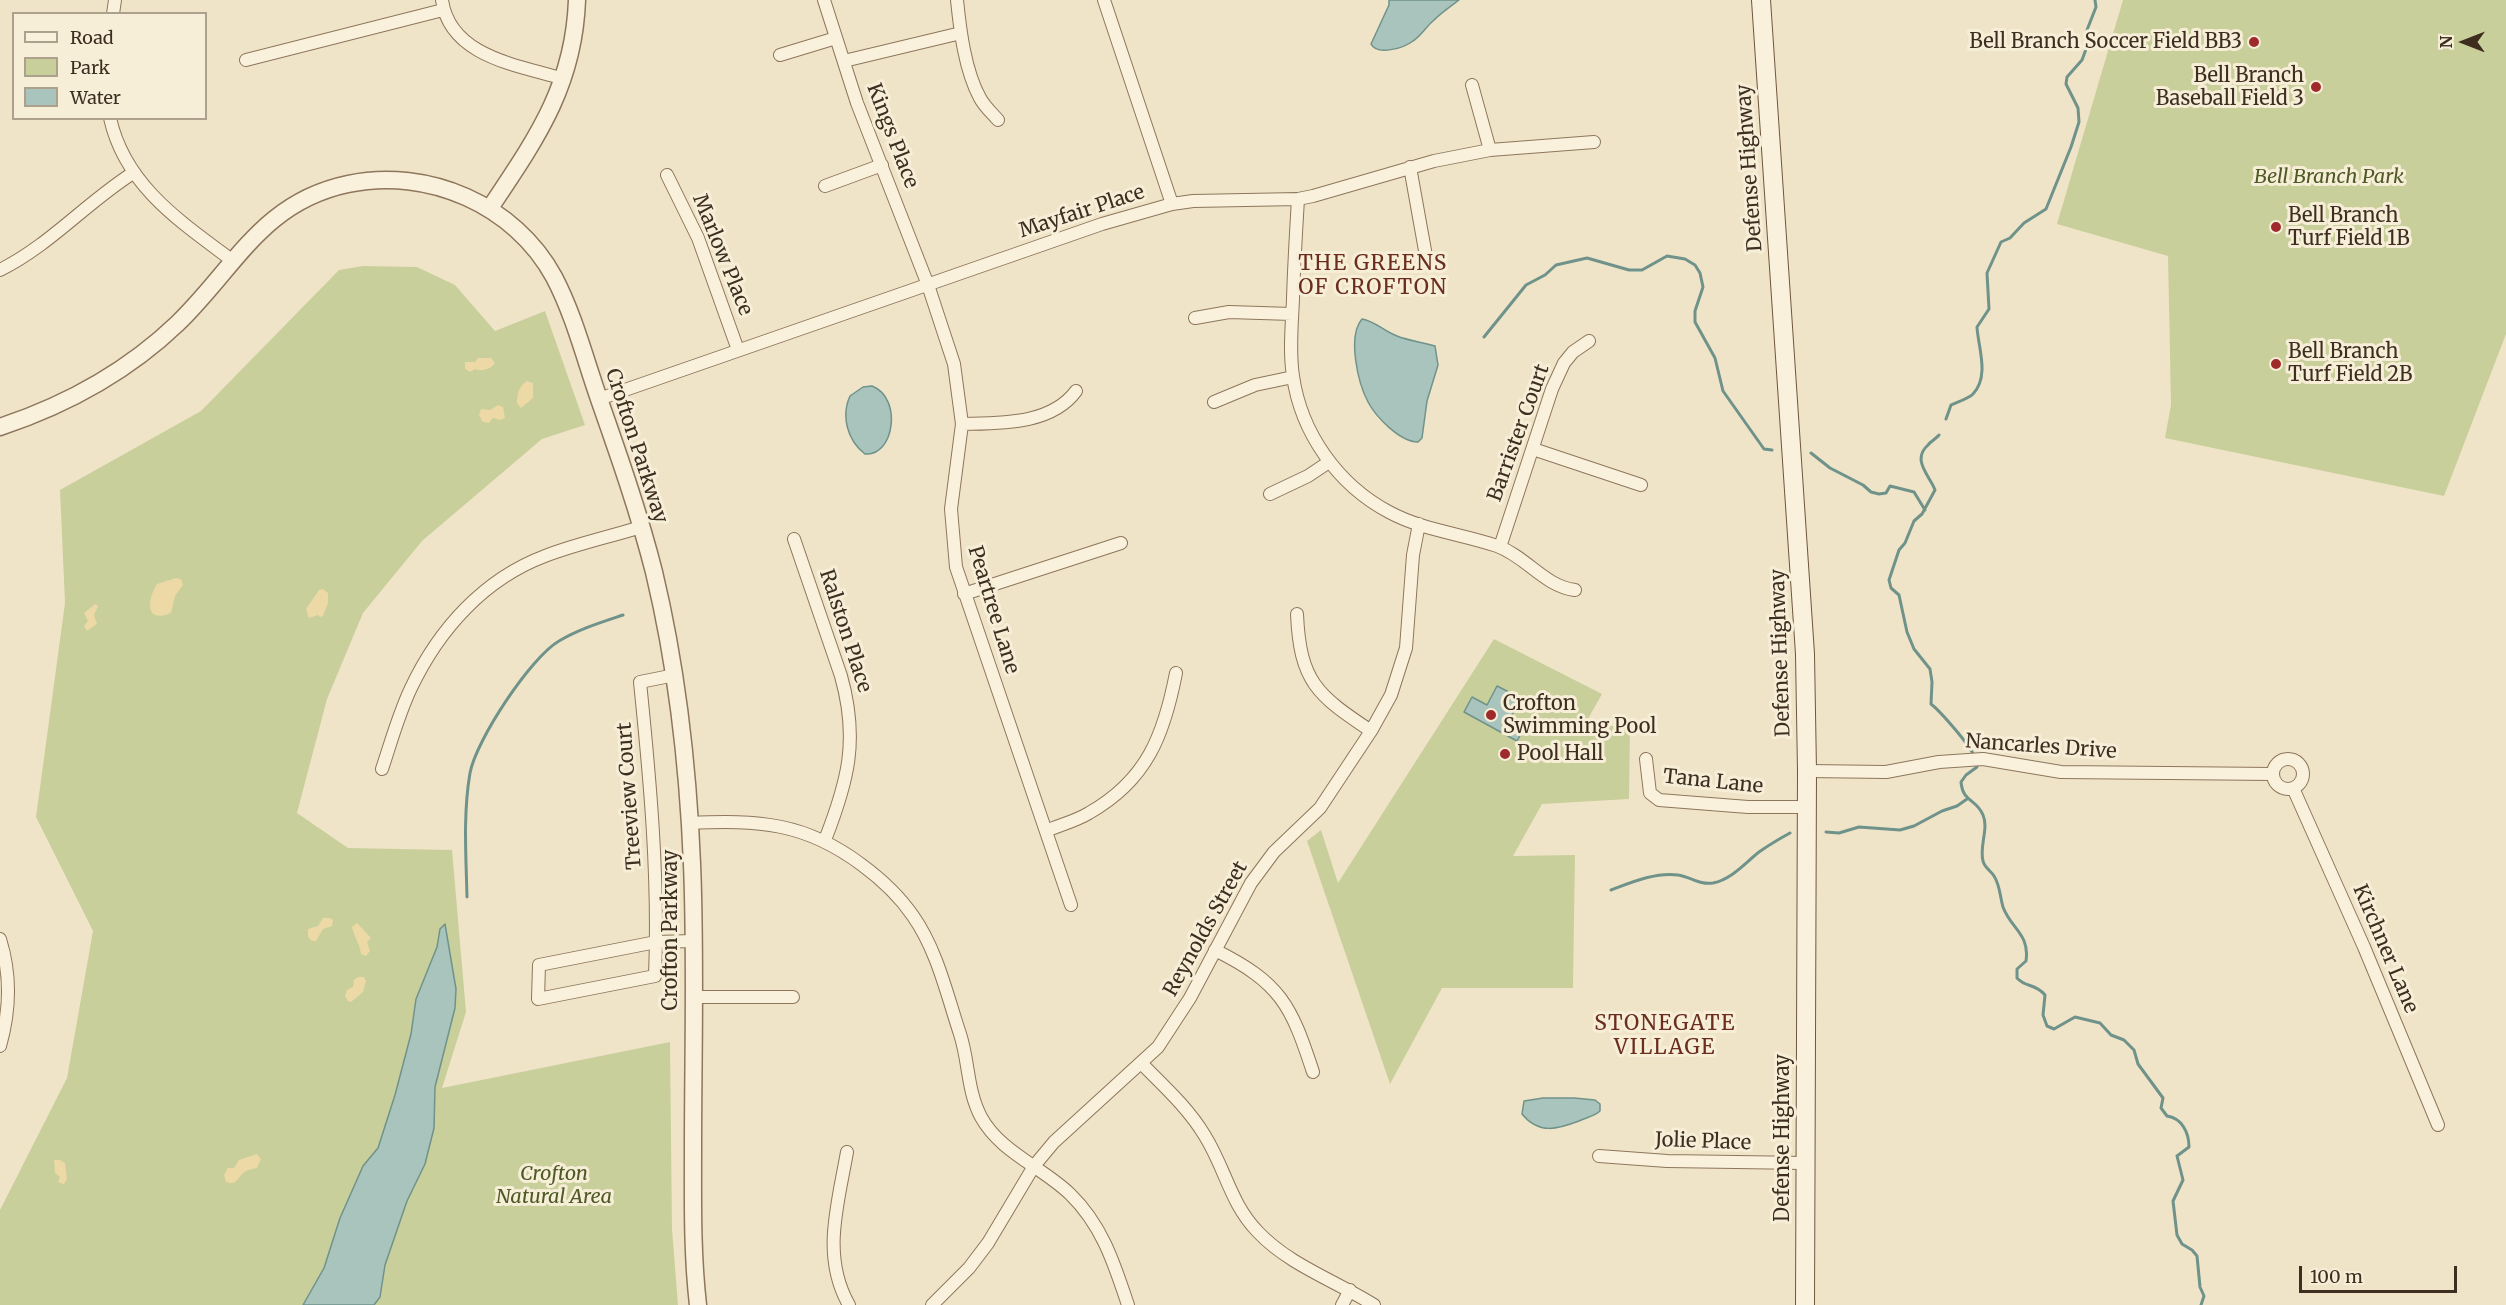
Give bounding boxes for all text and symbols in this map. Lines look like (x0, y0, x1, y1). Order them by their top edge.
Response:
legend (12, 12, 207, 120)
north arrow (2434, 12, 2494, 72)
text: Road (70, 26, 114, 49)
place label: Bell Branch Soccer Field BB3 (1969, 30, 2242, 54)
marker: Bell Branch Soccer Field BB3 (2247, 35, 2261, 49)
text: N (2436, 36, 2456, 48)
text: Park (70, 56, 110, 79)
place label: Bell Branch Baseball Field 3 (2156, 64, 2304, 111)
street label: Kings Place (861, 80, 923, 192)
marker: Bell Branch Baseball Field 3 (2309, 80, 2323, 94)
street label: Defense Highway (1732, 83, 1768, 253)
text: Water (70, 86, 121, 109)
park label: Bell Branch Park (2254, 165, 2404, 189)
street label: Mayfair Place (1016, 180, 1148, 244)
street label: Marlow Place (687, 191, 757, 319)
place label: Bell Branch Turf Field 1B (2288, 204, 2410, 251)
marker: Bell Branch Turf Field 1B (2269, 220, 2283, 234)
district label: THE GREENS OF CROFTON (1298, 251, 1448, 301)
place label: Bell Branch Turf Field 2B (2288, 340, 2412, 387)
marker: Bell Branch Turf Field 2B (2269, 357, 2283, 371)
street label: Barrister Court (1483, 361, 1555, 505)
street label: Crofton Parkway (600, 366, 672, 526)
street label: Peartree Lane (962, 543, 1024, 677)
street label: Ralston Place (814, 566, 876, 696)
street label: Defense Highway (1766, 569, 1796, 737)
place label: Crofton Swimming Pool (1503, 692, 1657, 739)
marker: Crofton Swimming Pool (1484, 708, 1498, 722)
street label: Treeview Court (613, 722, 647, 870)
street label: Nancarles Drive (1965, 730, 2117, 764)
place label: Pool Hall (1517, 742, 1603, 766)
marker: Pool Hall (1498, 747, 1512, 761)
street label: Tana Lane (1662, 765, 1764, 799)
street label: Crofton Parkway (659, 850, 683, 1010)
street label: Reynolds Street (1159, 857, 1253, 1001)
street label: Kirchner Lane (2347, 881, 2423, 1017)
district label: STONEGATE VILLAGE (1594, 1011, 1736, 1061)
street label: Defense Highway (1771, 1054, 1795, 1222)
street label: Jolie Place (1655, 1128, 1751, 1156)
park label: Crofton Natural Area (496, 1162, 612, 1209)
scale bar (2302, 1254, 2460, 1292)
text: 100 m (2310, 1265, 2363, 1288)

